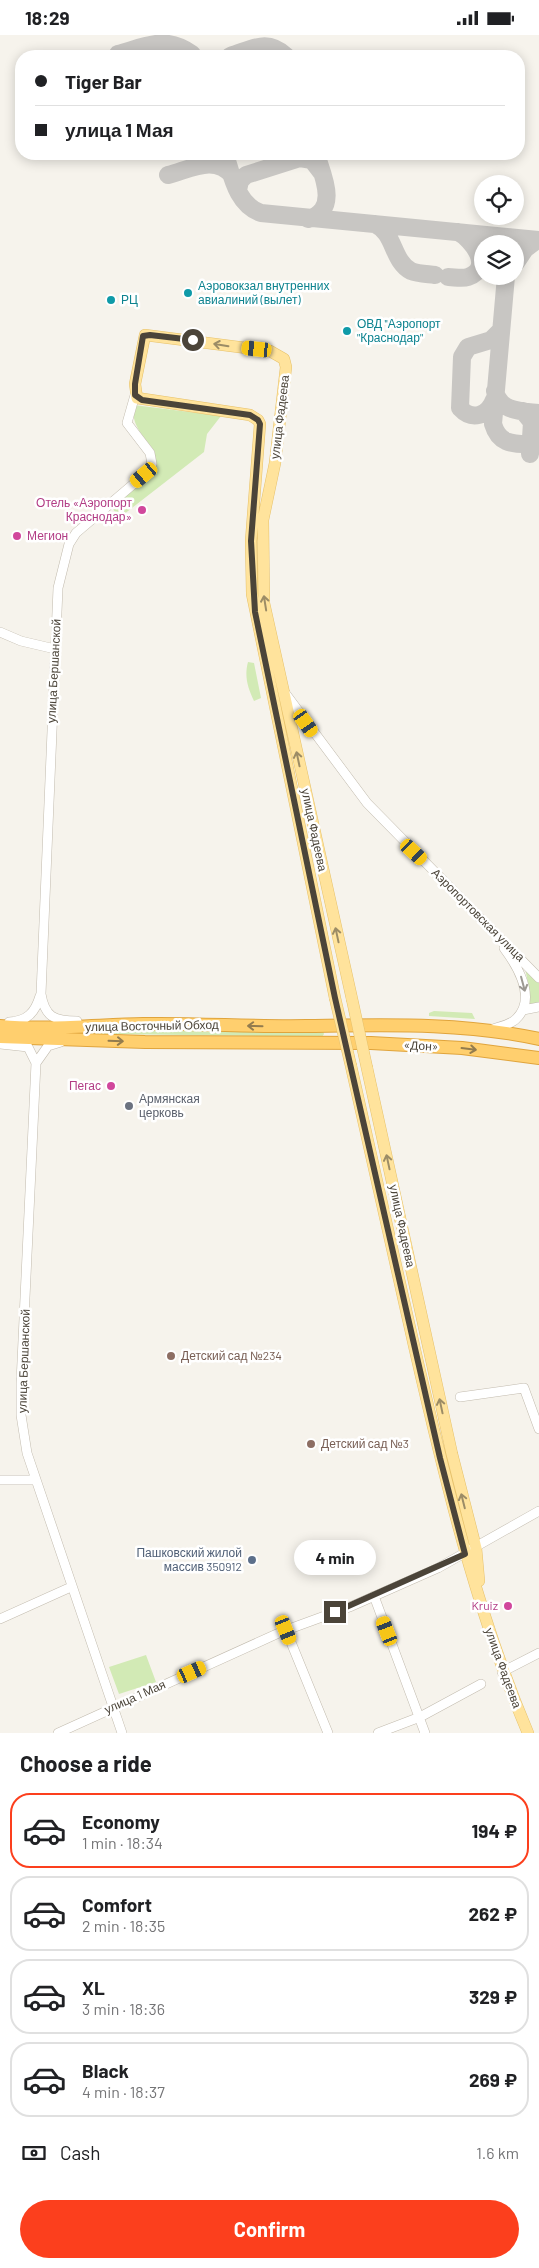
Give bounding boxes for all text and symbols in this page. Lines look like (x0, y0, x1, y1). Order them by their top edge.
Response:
text: 18:29 (25, 6, 70, 29)
text: Tiger Bar (65, 70, 142, 93)
text: улица 1 Мая (65, 118, 174, 141)
map controls (474, 175, 524, 285)
button: locate (474, 175, 524, 225)
button: layers (474, 235, 524, 285)
place label: Аэровокзал внутренних авиалиний (вылет) (198, 278, 329, 306)
marker: Аэровокзал внутренних авиалиний (вылет) (182, 287, 194, 299)
place label: РЦ (121, 292, 138, 307)
marker: РЦ (105, 294, 117, 306)
place label: ОВД "Аэропорт "Краснодар" (357, 316, 441, 345)
marker: ОВД "Аэропорт "Краснодар" (341, 325, 353, 337)
route start (182, 329, 204, 351)
one-way arrow (214, 339, 230, 349)
car (241, 340, 272, 358)
street label: улица Фадеева (267, 374, 292, 460)
car (127, 460, 160, 490)
place label: Отель «Аэропорт Краснодар» (36, 495, 133, 524)
marker: Отель «Аэропорт Краснодар» (136, 504, 148, 516)
place label: Мегион (27, 528, 68, 542)
marker: Мегион (11, 530, 23, 542)
one-way arrow (259, 595, 269, 611)
street label: улица Бершанской (43, 618, 64, 723)
car (291, 706, 320, 740)
one-way arrow (293, 752, 302, 768)
street label: улица Фадеева (298, 787, 331, 873)
car (397, 836, 430, 868)
street label: Аэропортовская улица (429, 865, 528, 965)
one-way arrow (332, 927, 341, 943)
one-way arrow (519, 976, 528, 992)
street label: улица Восточный Обход (85, 1017, 219, 1034)
one-way arrow (247, 1021, 264, 1031)
one-way arrow (108, 1036, 124, 1046)
street label: «Дон» (403, 1037, 439, 1054)
one-way arrow (460, 1044, 476, 1054)
place label: Пегас (69, 1078, 101, 1092)
marker: Пегас (105, 1080, 117, 1092)
place label: Армянская церковь (139, 1091, 200, 1120)
marker: Армянская церковь (123, 1100, 135, 1112)
one-way arrow (383, 1155, 392, 1171)
street label: улица Фадеева (386, 1183, 419, 1269)
street label: улица Бершанской (14, 1309, 33, 1413)
place label: Детский сад №234 (181, 1348, 282, 1363)
marker: Детский сад №234 (165, 1350, 177, 1362)
one-way arrow (436, 1399, 446, 1415)
place label: Детский сад №3 (321, 1436, 409, 1451)
marker: Детский сад №3 (305, 1438, 317, 1450)
one-way arrow (458, 1494, 468, 1510)
callout: 4 min (294, 1539, 376, 1575)
place label: Пашковский жилой массив 350912 (136, 1545, 242, 1573)
text: 4 min (315, 1548, 355, 1567)
marker: Пашковский жилой массив 350912 (246, 1554, 258, 1566)
place label: Kruiz (471, 1598, 498, 1612)
marker: Kruiz (502, 1600, 514, 1612)
route end (324, 1601, 346, 1623)
car (273, 1613, 298, 1647)
car (374, 1614, 399, 1648)
street label: улица Фадеева (482, 1626, 525, 1710)
car (175, 1659, 208, 1685)
street label: улица 1 Мая (102, 1676, 168, 1717)
text: Choose a ride (20, 1750, 152, 1776)
icon: car (22, 1808, 67, 1853)
text: Economy (82, 1810, 160, 1833)
text: 194 ₽ (472, 1819, 517, 1842)
text: 1 min · 18:34 (82, 1833, 163, 1852)
icon: car (22, 1891, 67, 1936)
text: Comfort (82, 1893, 152, 1916)
text: 262 ₽ (468, 1902, 517, 1925)
text: 2 min · 18:35 (82, 1916, 165, 1935)
icon: car (22, 1974, 67, 2019)
text: XL (82, 1976, 105, 1999)
text: 329 ₽ (469, 1985, 517, 2008)
text: 3 min · 18:36 (82, 1999, 165, 2018)
icon: car (22, 2057, 67, 2102)
text: Black (82, 2059, 129, 2082)
text: 269 ₽ (469, 2068, 517, 2091)
text: 4 min · 18:37 (82, 2082, 165, 2101)
icon: cash (20, 2139, 48, 2167)
text: Cash (60, 2141, 101, 2164)
text: 1.6 km (476, 2143, 519, 2162)
button: Confirm (20, 2200, 519, 2258)

